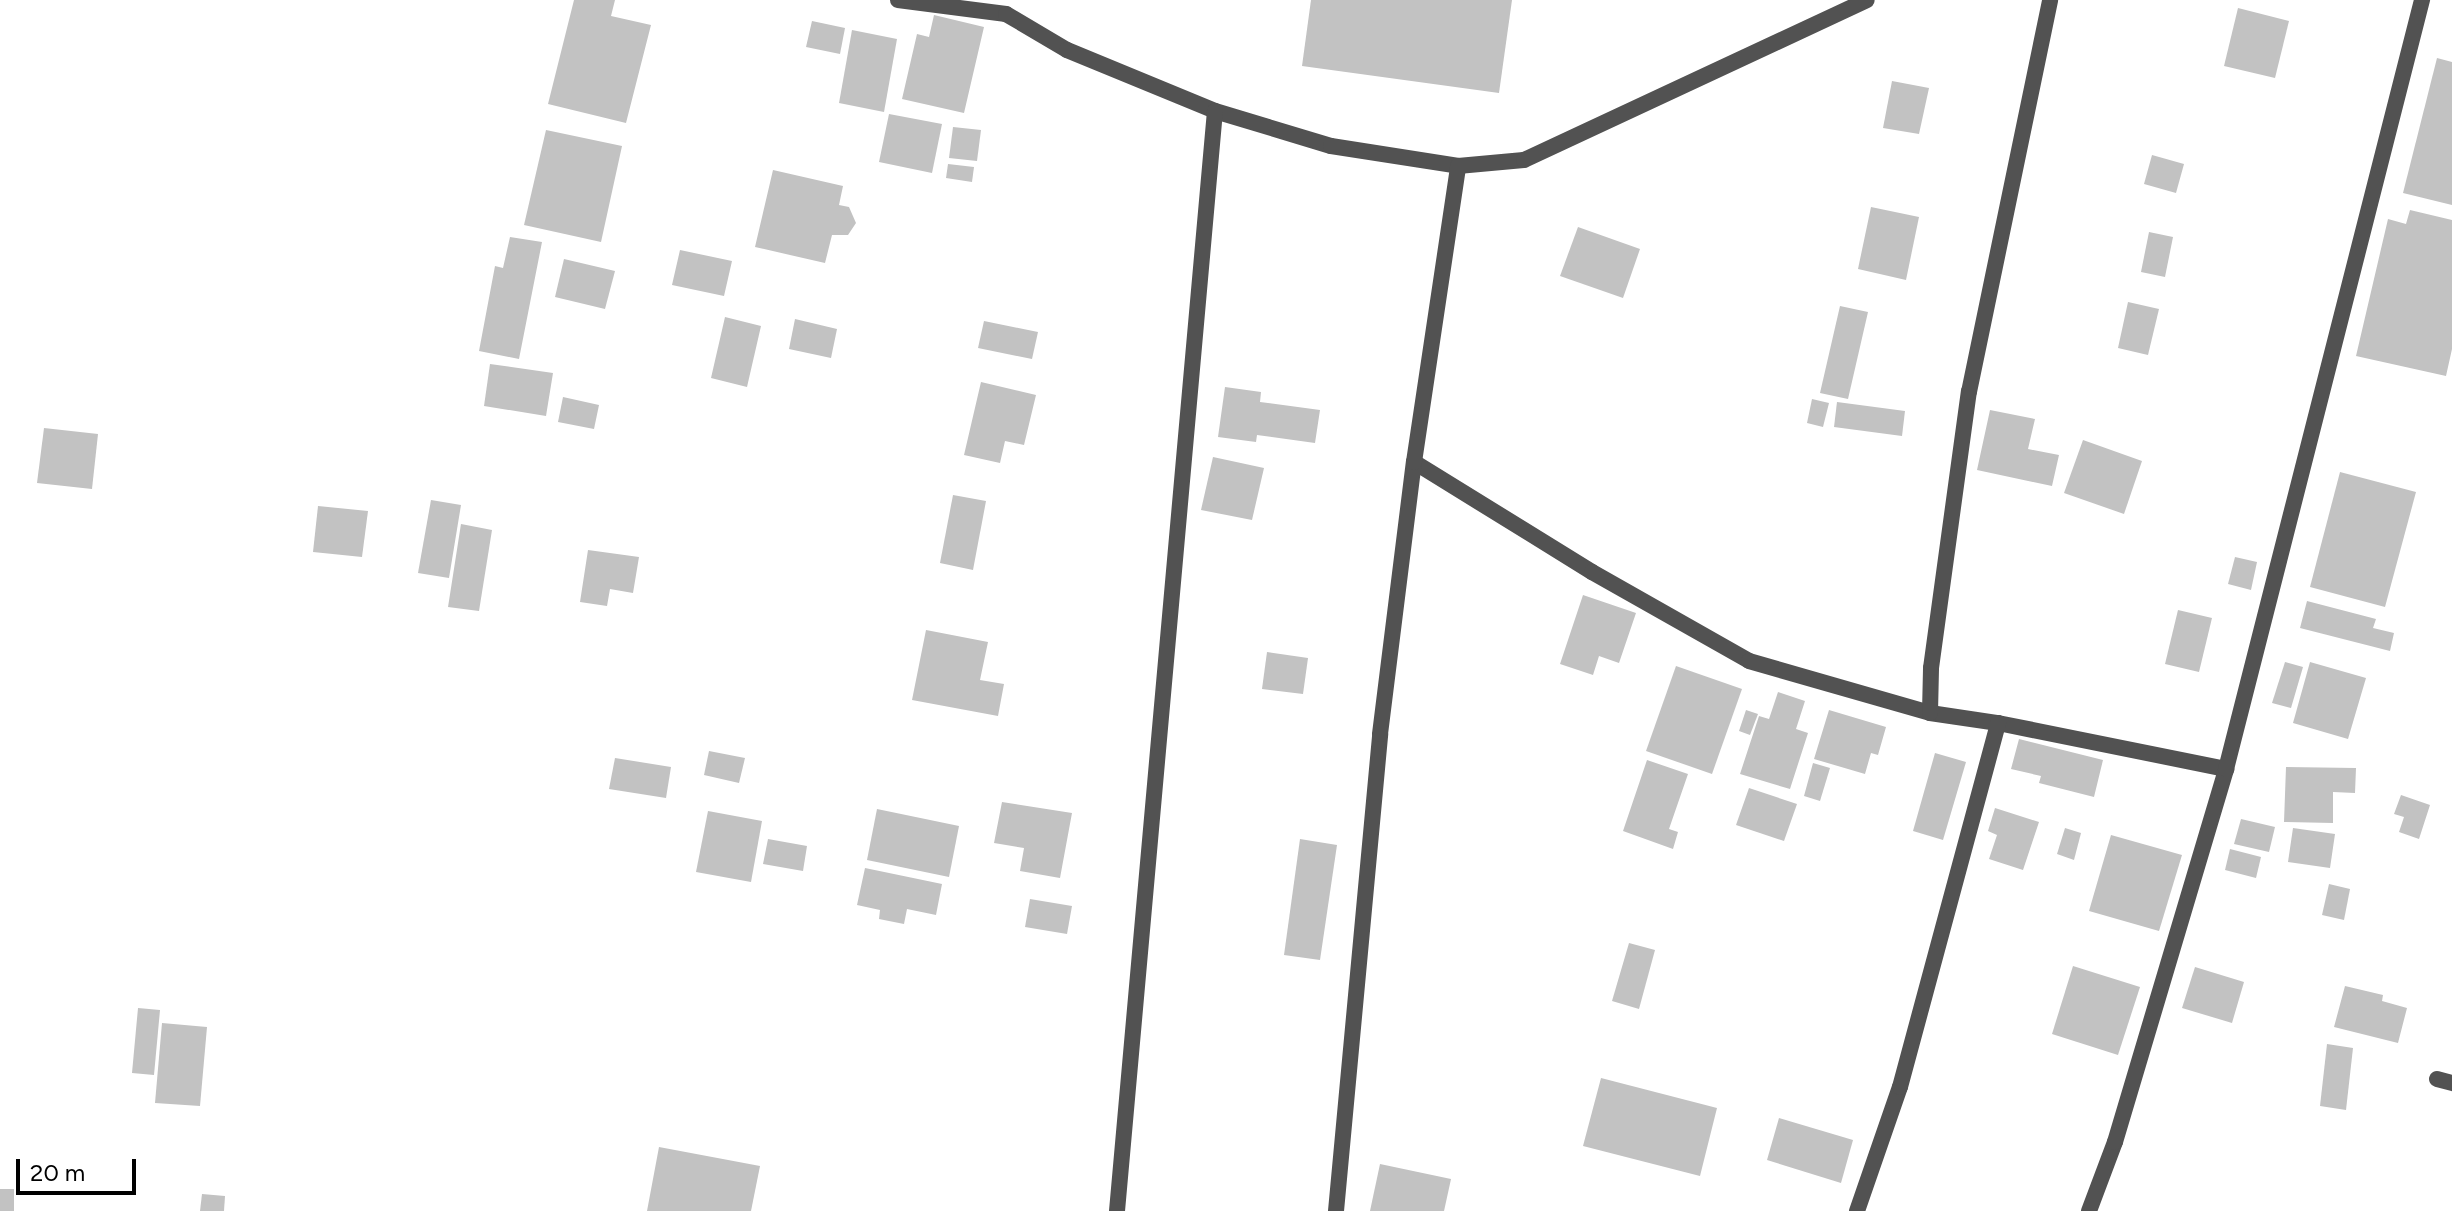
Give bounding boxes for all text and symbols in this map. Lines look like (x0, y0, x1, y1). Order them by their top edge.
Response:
scale bar (20, 1143, 140, 1193)
text: 20 m (30, 1158, 85, 1187)

